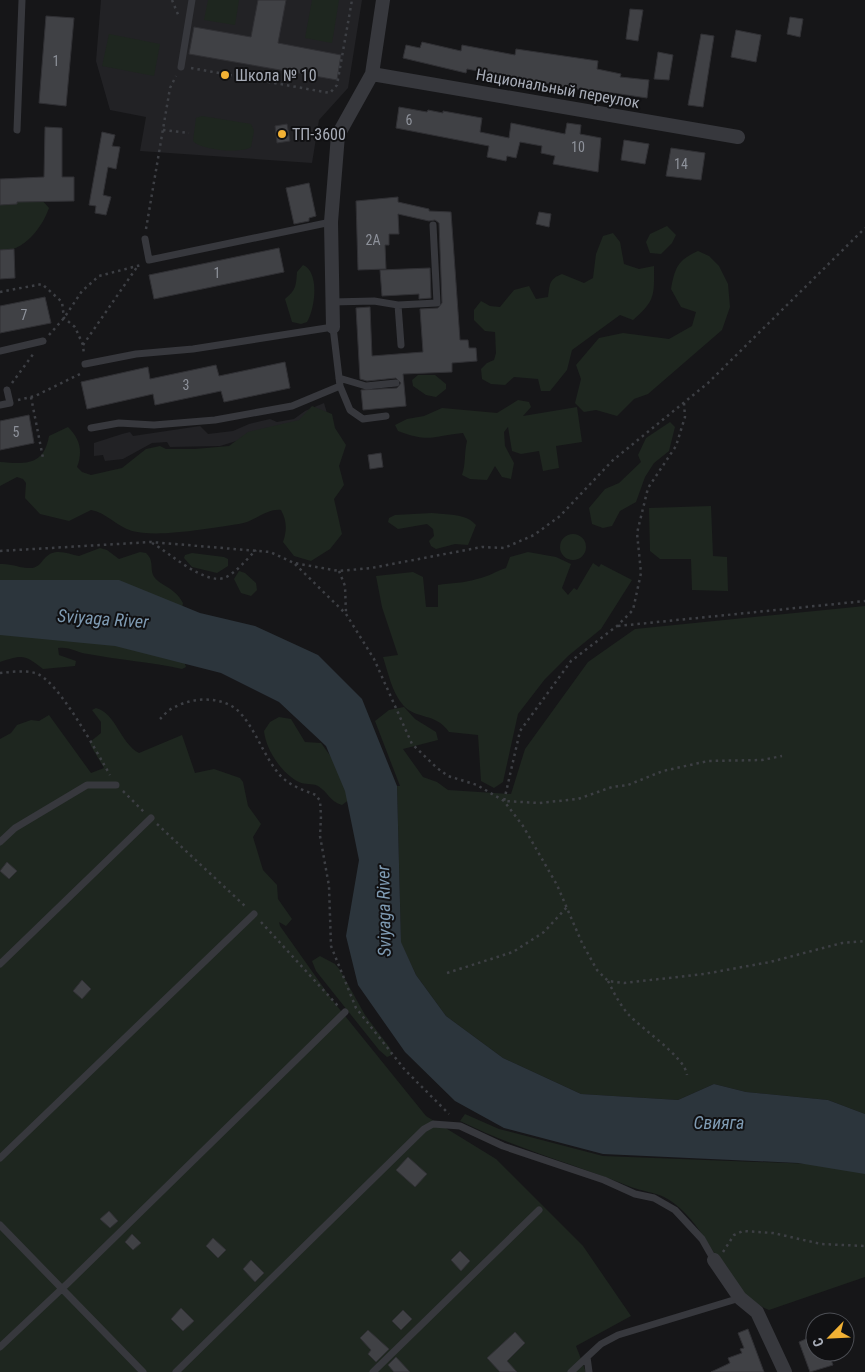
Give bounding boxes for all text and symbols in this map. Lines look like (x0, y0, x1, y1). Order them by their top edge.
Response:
house number: 1 (53, 53, 59, 69)
street label: Национальный переулок (475, 65, 642, 112)
place label: Школа № 10 (235, 66, 317, 85)
marker: Школа № 10 (219, 69, 231, 81)
house number: 6 (406, 112, 413, 128)
place label: ТП-3600 (292, 125, 346, 144)
marker: ТП-3600 (276, 128, 288, 140)
house number: 10 (571, 139, 585, 155)
house number: 14 (674, 156, 688, 172)
house number: 2А (366, 232, 380, 248)
house number: 1 (214, 265, 220, 281)
house number: 7 (21, 307, 28, 323)
house number: 3 (183, 377, 189, 393)
house number: 5 (13, 424, 20, 440)
water label: Sviyaga River (57, 605, 150, 632)
water label: Sviyaga River (372, 865, 395, 957)
water label: Свияга (694, 1112, 744, 1133)
north arrow (805, 1312, 855, 1362)
text: С (809, 1335, 827, 1349)

